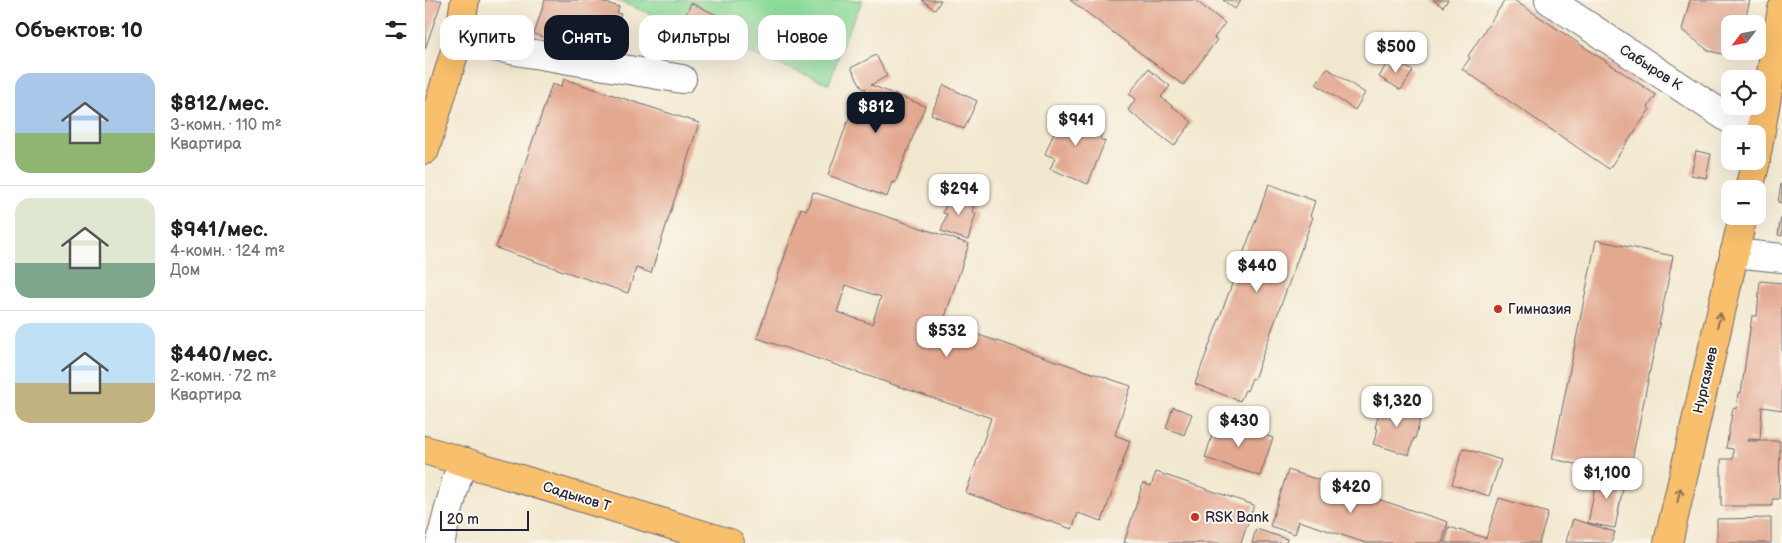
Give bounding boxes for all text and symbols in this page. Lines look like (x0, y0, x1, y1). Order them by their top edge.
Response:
chip: Купить (440, 15, 534, 60)
chip: Снять (544, 15, 629, 60)
chip: Фильтры (639, 15, 748, 60)
chip: Новое (758, 15, 846, 60)
north arrow (1721, 15, 1766, 60)
map controls (1721, 15, 1766, 225)
icon: filters (382, 16, 410, 44)
text: Объектов: 10 (15, 18, 143, 43)
pin: $500 (1366, 32, 1426, 74)
text: $500 (1376, 38, 1416, 57)
street label: Сабыров К (1616, 41, 1686, 94)
button: locate (1721, 70, 1766, 115)
text: $812/мес. (170, 91, 269, 116)
pin: $812 (846, 92, 906, 134)
icon: home (55, 93, 115, 153)
text: $812 (858, 98, 894, 117)
pin: $941 (1046, 104, 1106, 147)
text: $941 (1058, 111, 1094, 130)
text: 3-комн. · 110 m² (170, 116, 282, 135)
button: + (1721, 125, 1766, 170)
text: Квартира (170, 135, 242, 154)
pin: $294 (929, 174, 989, 216)
text: $294 (940, 180, 978, 199)
button: − (1721, 180, 1766, 225)
text: $941/мес. (170, 217, 268, 242)
icon: home (55, 218, 115, 278)
text: 4-комн. · 124 m² (170, 242, 285, 261)
pin: $440 (1227, 250, 1287, 293)
text: $440 (1237, 257, 1277, 276)
text: Дом (170, 261, 200, 280)
place label: Гимназия (1508, 301, 1572, 318)
marker: Гимназия (1492, 303, 1504, 315)
one-way arrow (1715, 312, 1724, 328)
pin: $532 (917, 316, 977, 358)
text: $532 (928, 322, 966, 341)
text: $440/мес. (170, 342, 273, 367)
icon: home (55, 343, 115, 403)
street label: Нургазиев (1690, 345, 1722, 415)
text: 2-комн. · 72 m² (170, 367, 276, 386)
text: Квартира (170, 386, 242, 405)
pin: $1,320 (1356, 386, 1438, 428)
text: $1,320 (1372, 392, 1422, 411)
pin: $430 (1209, 406, 1269, 448)
text: $430 (1219, 412, 1259, 431)
pin: $1,100 (1566, 458, 1648, 500)
text: $1,100 (1583, 464, 1631, 483)
pin: $420 (1321, 472, 1381, 514)
street label: Садыков Т (541, 478, 614, 515)
text: $420 (1331, 478, 1371, 497)
one-way arrow (1675, 488, 1684, 504)
scale bar (440, 508, 529, 531)
place label: RSK Bank (1205, 509, 1269, 526)
text: 20 m (447, 511, 479, 528)
marker: RSK Bank (1189, 511, 1201, 523)

